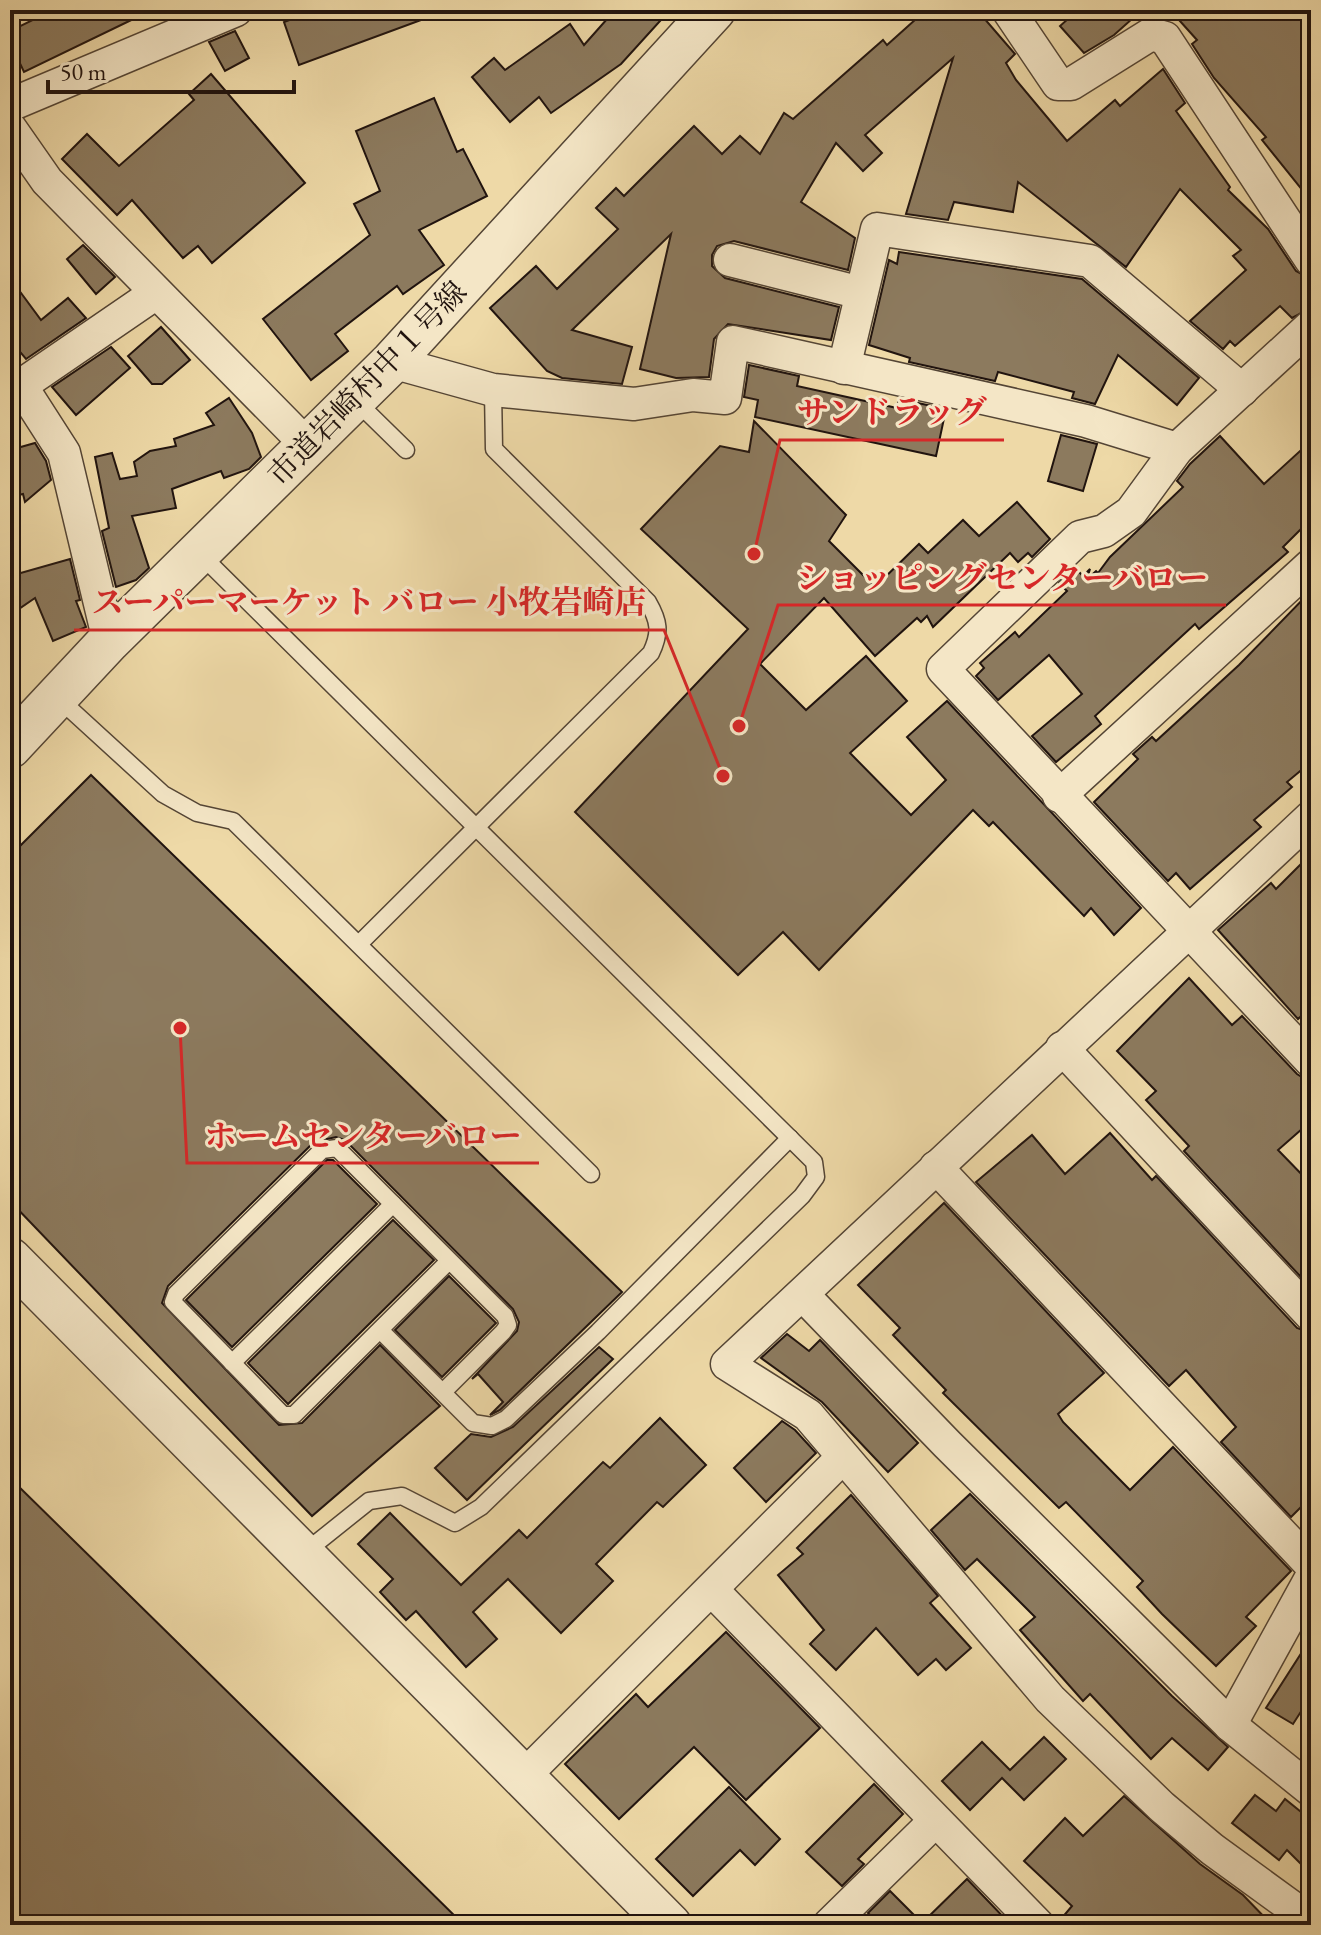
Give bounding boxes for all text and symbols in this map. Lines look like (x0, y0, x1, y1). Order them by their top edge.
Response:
scale bar (48, 44, 294, 94)
text: 50 m (60, 56, 107, 87)
street label: 市道岩崎村中１号線 (259, 272, 475, 494)
callout: サンドラッグ (780, 384, 1004, 440)
text: サンドラッグ (797, 391, 987, 433)
callout: ショッピングセンターバロー (778, 549, 1226, 605)
text: ショッピングセンターバロー (796, 557, 1208, 599)
callout: スーパーマーケット バロー 小牧岩崎店 (74, 574, 664, 630)
text: スーパーマーケット バロー 小牧岩崎店 (92, 581, 646, 623)
callout: ホームセンターバロー (187, 1107, 539, 1163)
text: ホームセンターバロー (204, 1115, 522, 1157)

